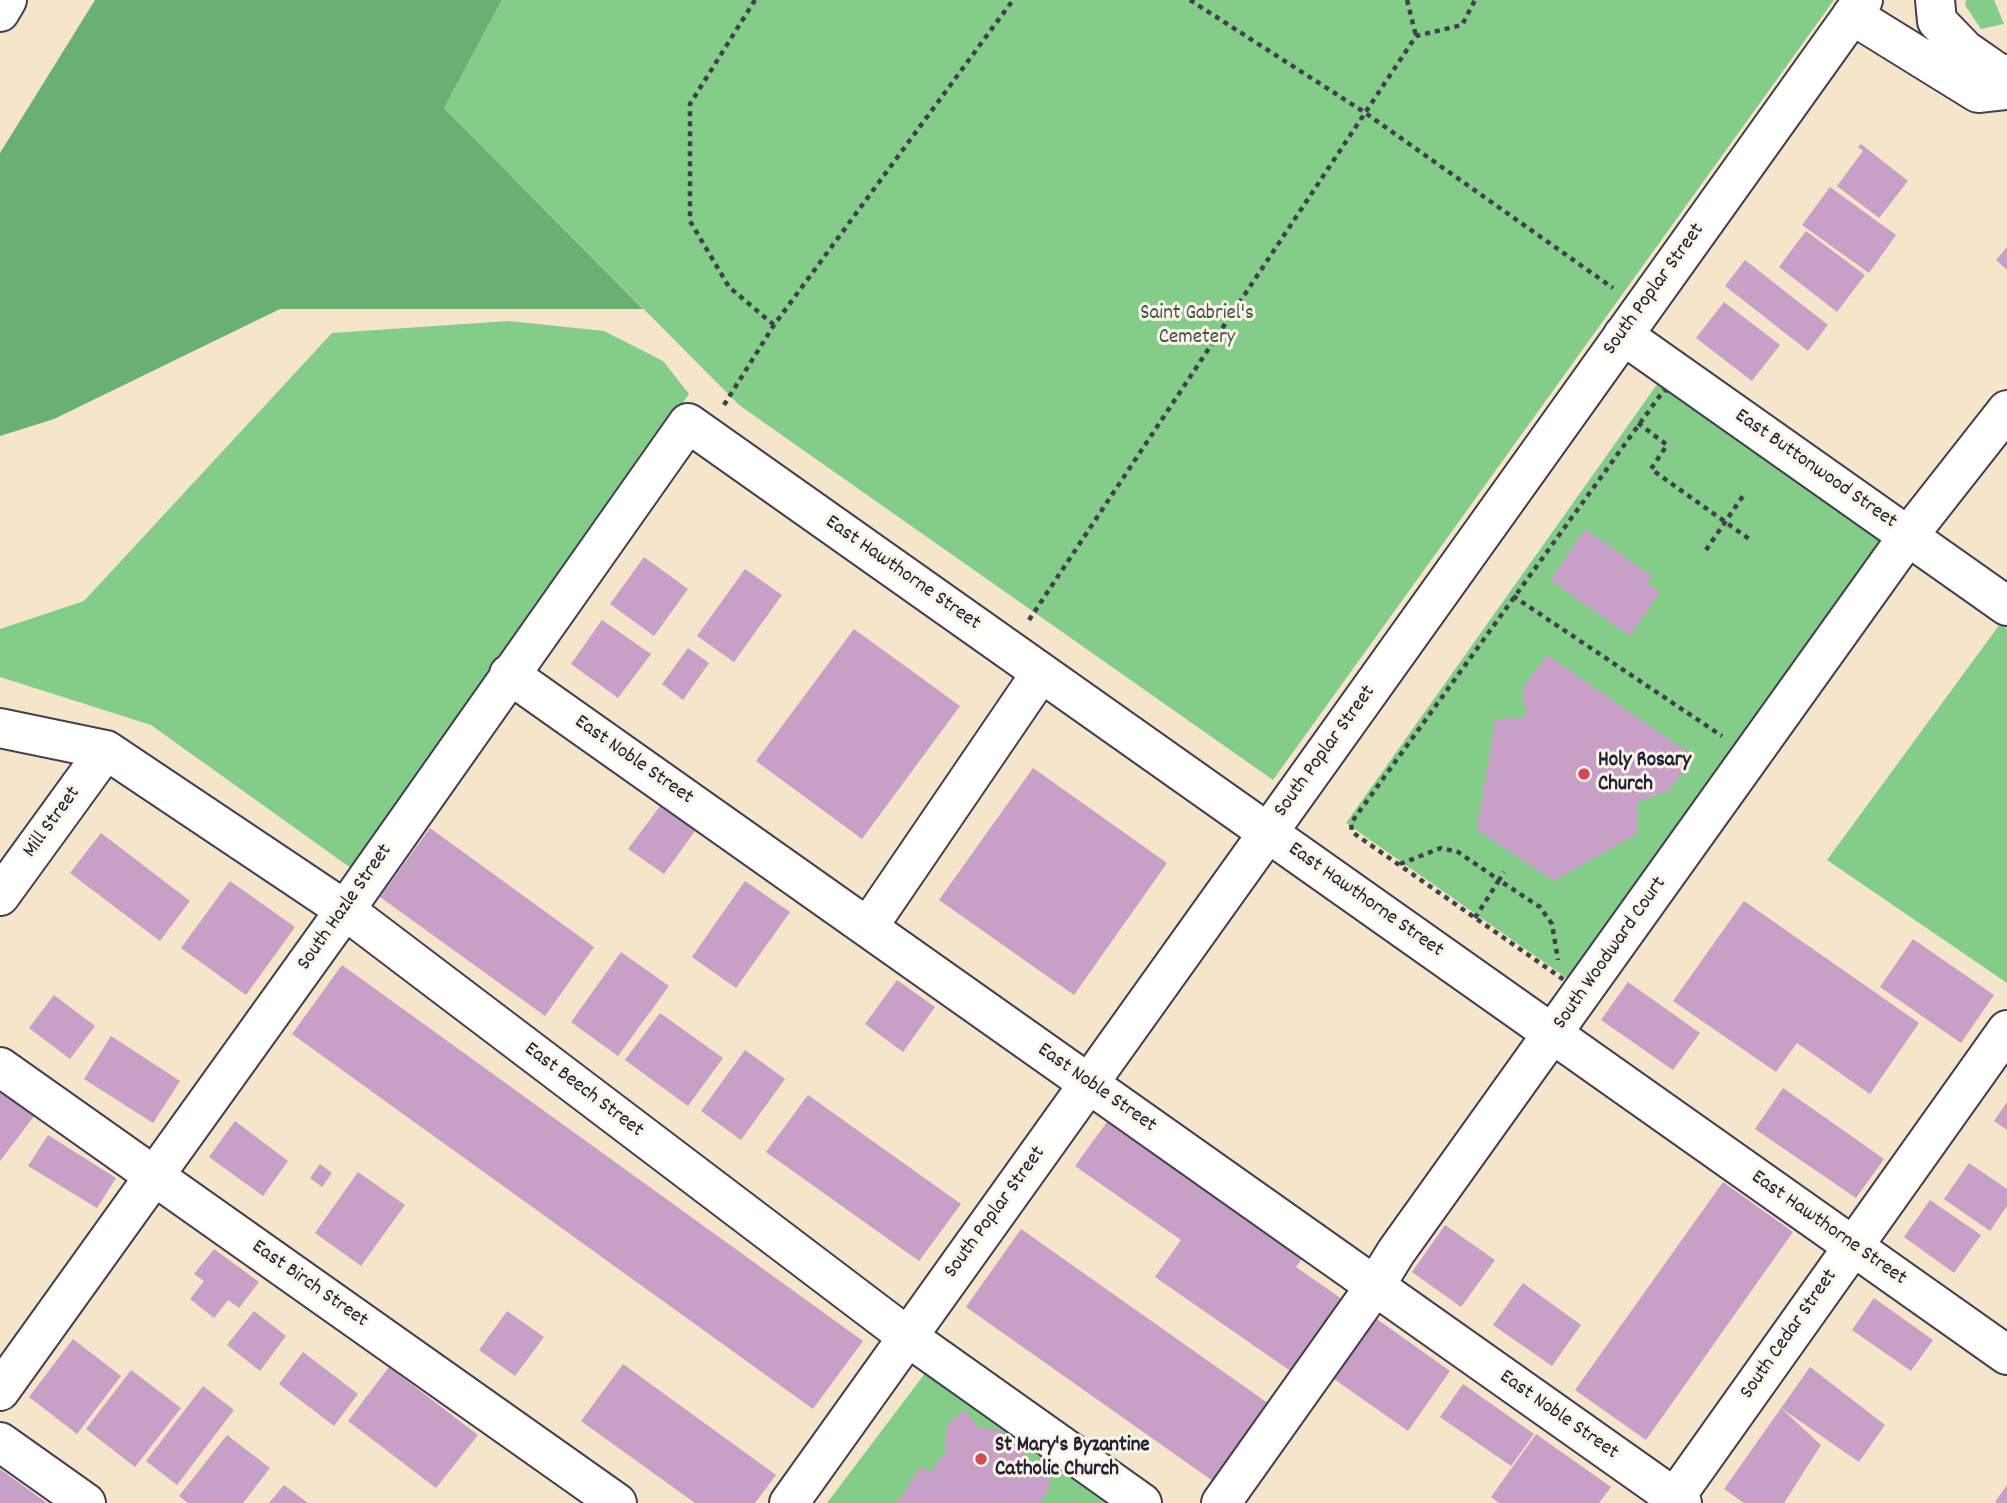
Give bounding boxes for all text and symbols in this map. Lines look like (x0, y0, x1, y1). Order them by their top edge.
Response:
street label: South Poplar Street (1599, 219, 1711, 361)
park label: Saint Gabriel's Cemetery (1140, 302, 1254, 352)
street label: East Buttonwood Street (1729, 405, 1901, 535)
street label: East Hawthorne Street (819, 511, 985, 637)
street label: South Poplar Street (1270, 681, 1382, 823)
street label: East Noble Street (569, 711, 697, 811)
place label: Holy Rosary Church (1598, 749, 1691, 799)
marker: Holy Rosary Church (1576, 766, 1592, 782)
street label: Mill Street (19, 782, 87, 864)
street label: East Hawthorne Street (1282, 838, 1448, 964)
street label: South Hazle Street (293, 840, 399, 976)
street label: South Woodward Court (1549, 873, 1673, 1035)
street label: East Beech Street (518, 1038, 648, 1144)
street label: East Noble Street (1032, 1039, 1160, 1139)
street label: South Poplar Street (940, 1142, 1052, 1284)
street label: East Hawthorne Street (1745, 1166, 1911, 1292)
street label: East Birch Street (246, 1236, 372, 1334)
street label: South Cedar Street (1736, 1265, 1844, 1405)
street label: East Noble Street (1494, 1366, 1622, 1466)
place label: St Mary's Byzantine Catholic Church (995, 1434, 1150, 1484)
marker: St Mary's Byzantine Catholic Church (973, 1451, 989, 1467)

